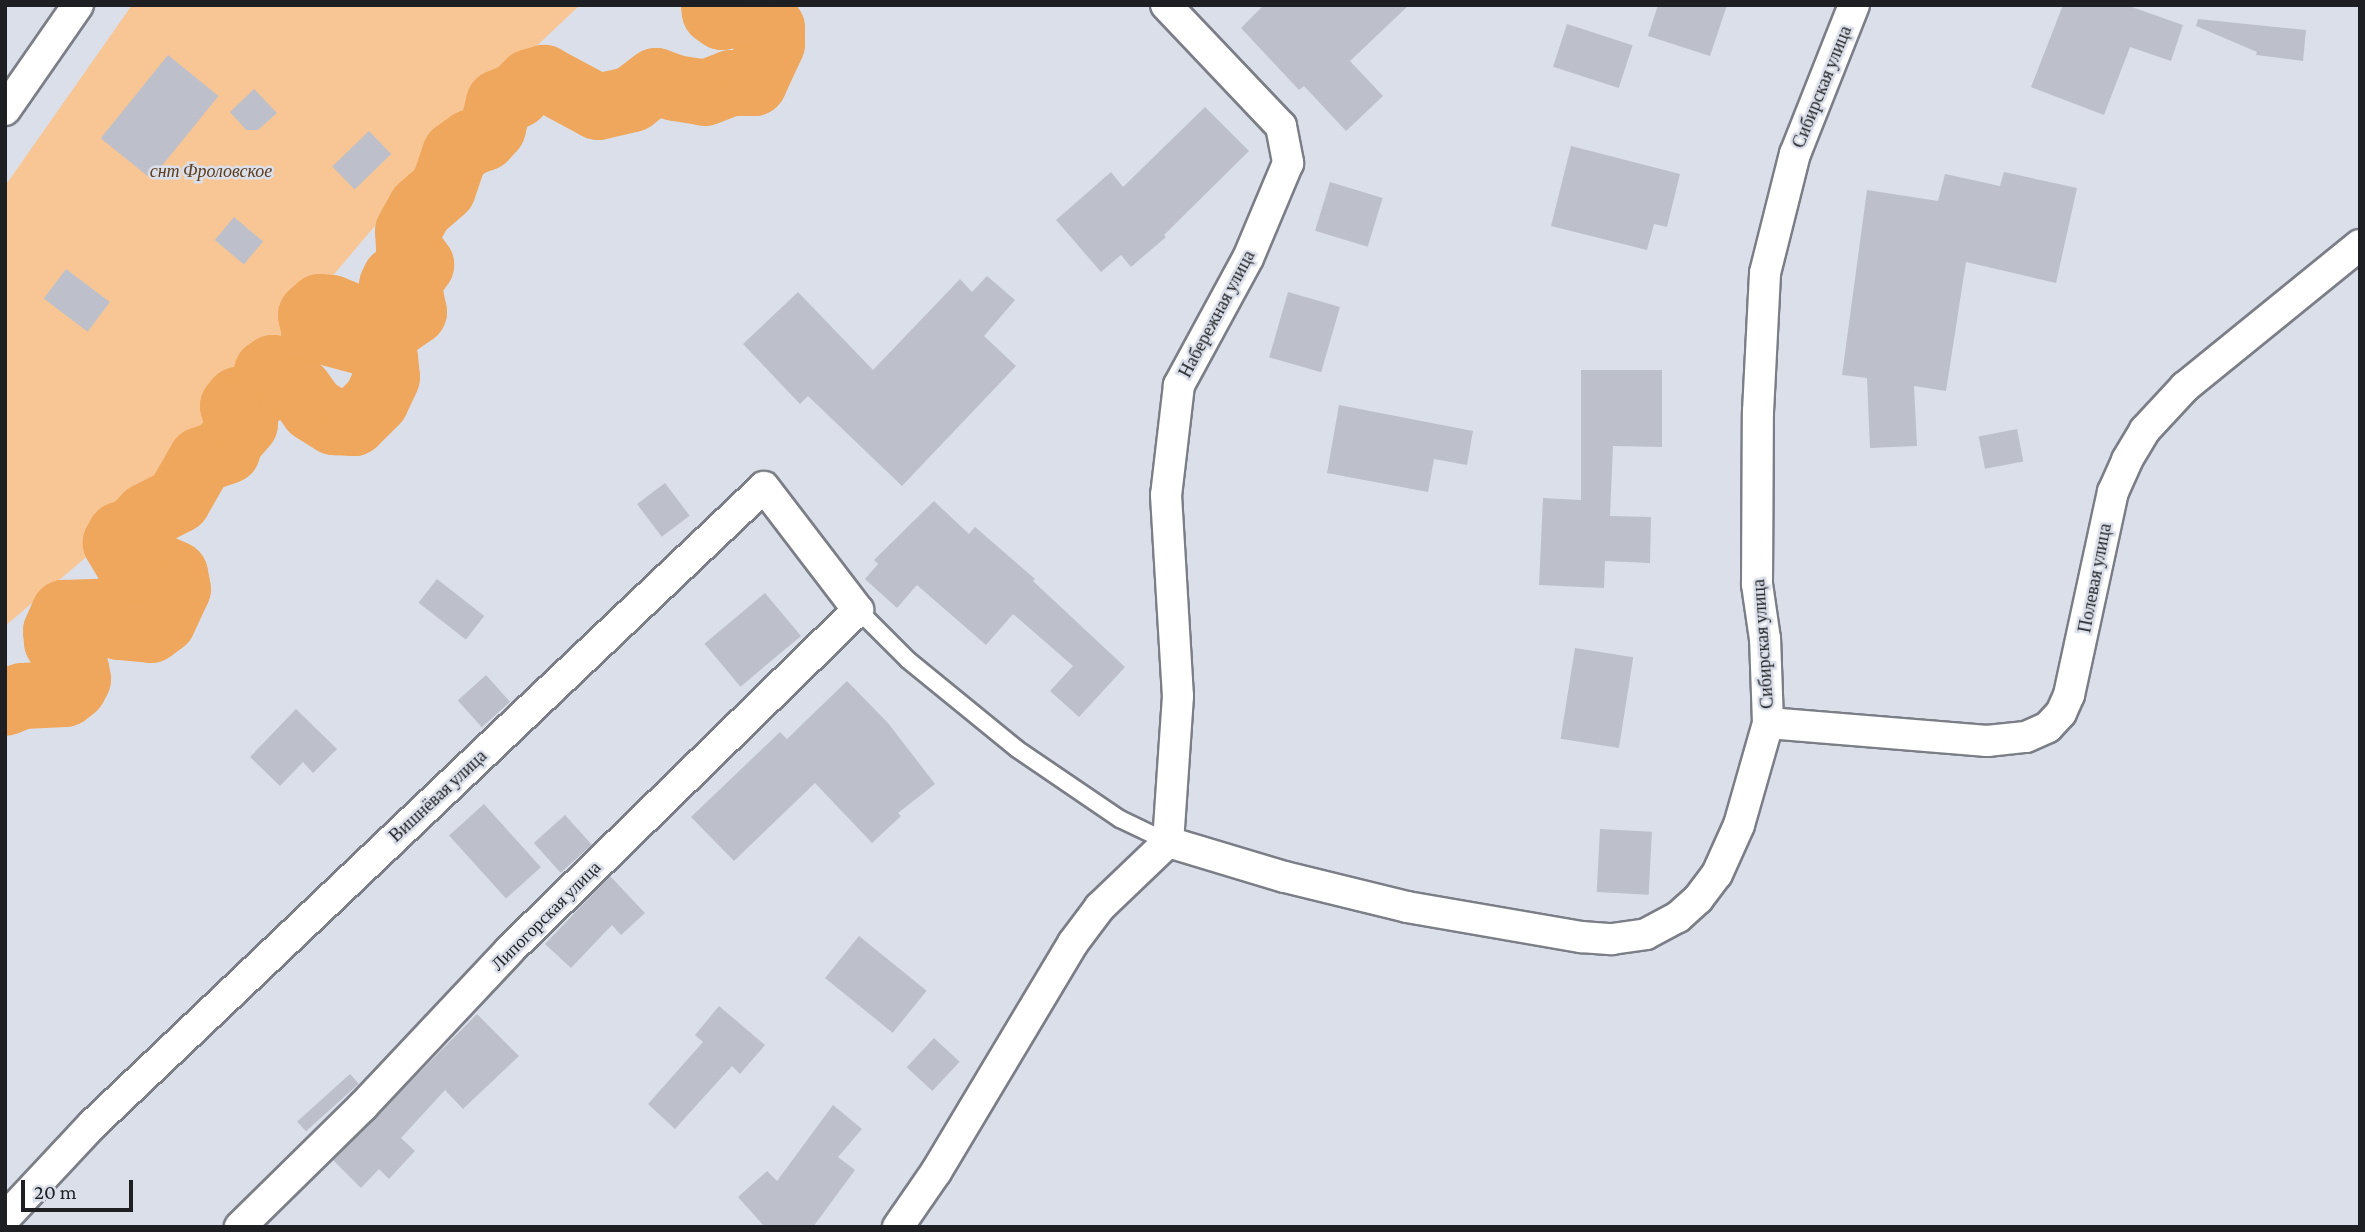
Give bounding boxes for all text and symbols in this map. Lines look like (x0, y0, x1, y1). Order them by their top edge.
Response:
street label: Сибирская улица (1788, 23, 1856, 151)
park label: снт Фроловское (150, 160, 272, 182)
street label: Набережная улица (1174, 247, 1260, 381)
street label: Полевая улица (2074, 521, 2116, 635)
street label: Сибирская улица (1748, 578, 1778, 710)
street label: Вишнёвая улица (385, 745, 491, 847)
street label: Липогорская улица (487, 857, 605, 975)
scale bar (24, 1166, 136, 1210)
text: 20 m (34, 1180, 77, 1204)

